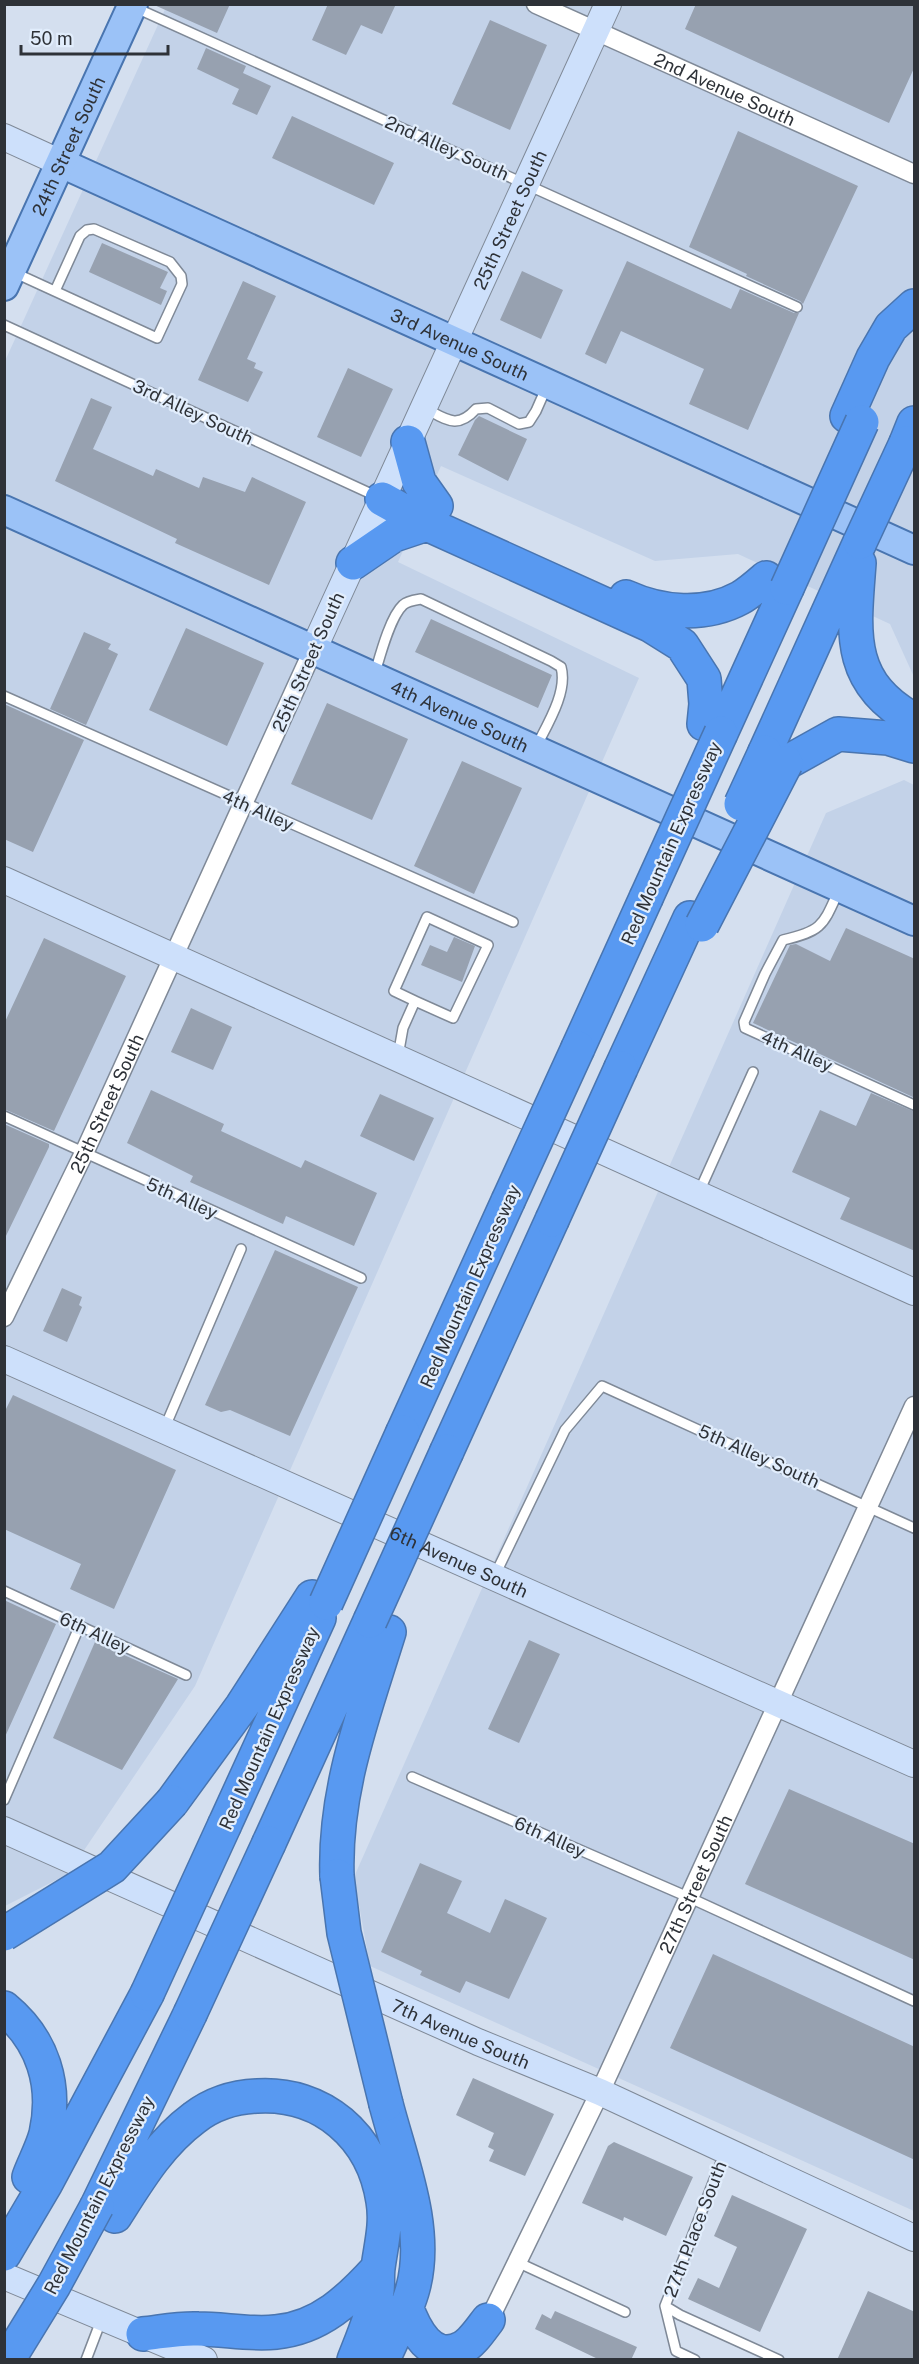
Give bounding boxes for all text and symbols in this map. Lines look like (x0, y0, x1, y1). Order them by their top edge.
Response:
scale bar (21, 18, 168, 56)
text: 50 m (30, 28, 73, 49)
street label: 2nd Avenue South (651, 48, 799, 130)
street label: 24th Street South (27, 73, 109, 219)
street label: 2nd Alley South (382, 111, 512, 185)
street label: 25th Street South (469, 146, 551, 293)
street label: 3rd Avenue South (387, 304, 532, 384)
street label: 3rd Alley South (129, 375, 257, 449)
street label: 25th Street South (268, 589, 348, 735)
street label: 4th Avenue South (387, 676, 532, 756)
street label: Red Mountain Expressway (617, 738, 726, 948)
street label: 4th Alley (219, 785, 297, 835)
street label: 4th Alley (758, 1026, 836, 1076)
street label: 25th Street South (65, 1030, 148, 1177)
street label: 5th Alley (143, 1173, 221, 1223)
street label: Red Mountain Expressway (416, 1181, 525, 1391)
street label: 5th Alley South (695, 1420, 823, 1492)
street label: 6th Avenue South (387, 1522, 531, 1601)
street label: 6th Alley (56, 1608, 134, 1659)
street label: Red Mountain Expressway (215, 1623, 324, 1833)
street label: 27th Street South (654, 1811, 736, 1957)
street label: 6th Alley (511, 1812, 589, 1862)
street label: 7th Avenue South (388, 1994, 533, 2073)
street label: Red Mountain Expressway (40, 2092, 158, 2298)
street label: 27th Place South (659, 2158, 731, 2300)

